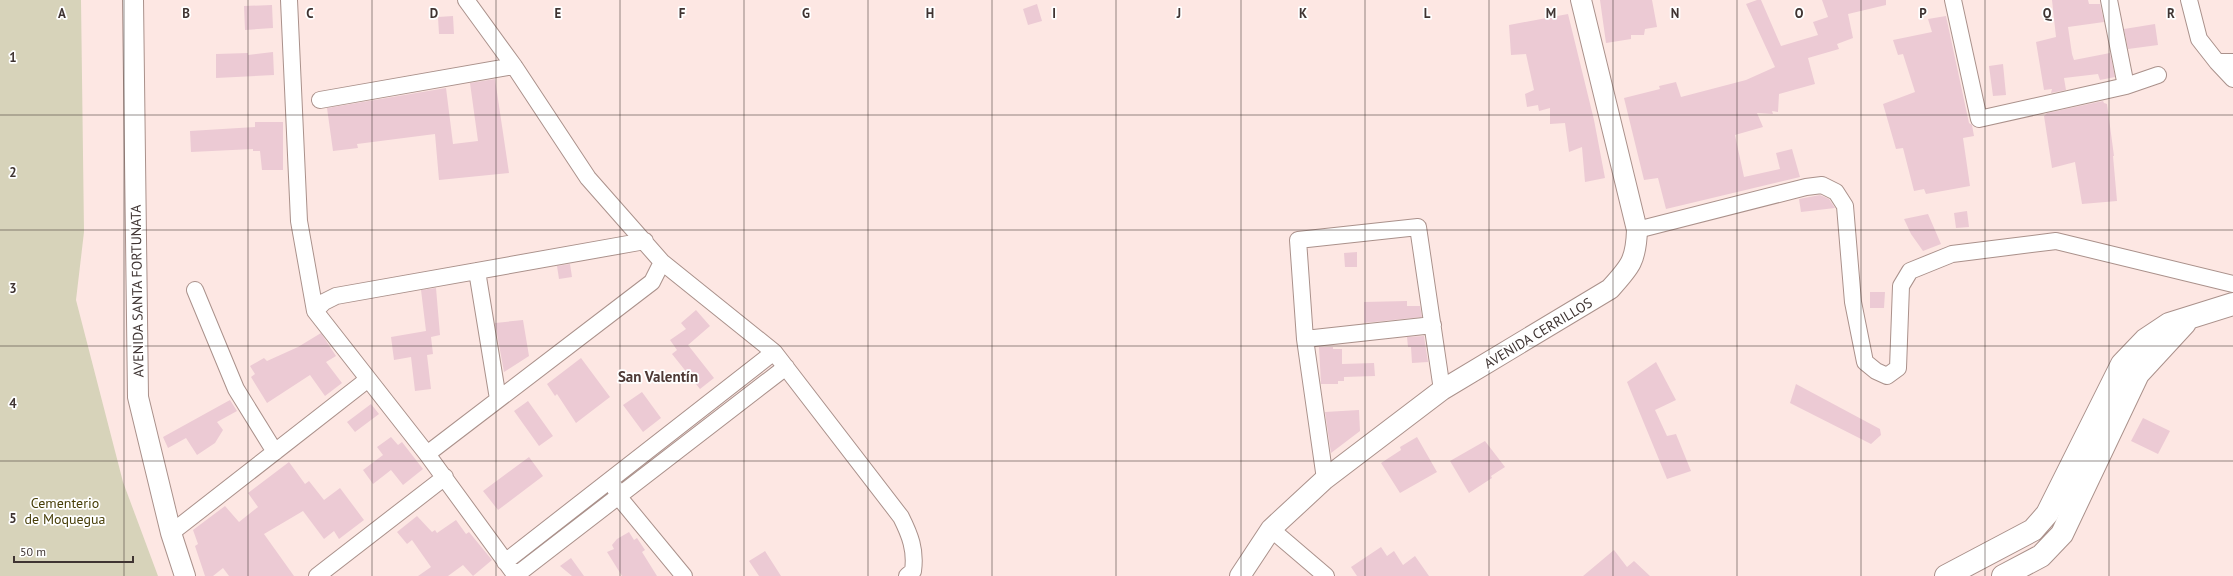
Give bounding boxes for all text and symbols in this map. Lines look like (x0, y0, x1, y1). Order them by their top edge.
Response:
text: A (58, 5, 66, 22)
text: B (182, 5, 190, 22)
text: C (306, 5, 314, 22)
text: D (430, 5, 438, 22)
text: E (555, 5, 562, 22)
text: F (679, 5, 686, 22)
text: G (802, 5, 810, 22)
text: H (926, 5, 934, 22)
text: I (1052, 5, 1056, 22)
text: J (1176, 5, 1181, 22)
text: K (1299, 5, 1307, 22)
text: L (1424, 5, 1431, 22)
text: M (1546, 5, 1556, 22)
text: N (1671, 5, 1679, 22)
text: O (1795, 5, 1804, 22)
text: P (1919, 5, 1927, 22)
text: Q (2043, 5, 2053, 22)
text: R (2167, 5, 2175, 22)
text: 1 (9, 49, 17, 66)
text: 2 (9, 164, 17, 181)
street label: AVENIDA SANTA FORTUNATA (126, 204, 148, 378)
text: 3 (9, 280, 17, 297)
street label: AVENIDA CERRILLOS (1480, 293, 1596, 373)
district label: San Valentín (618, 367, 698, 386)
text: 4 (9, 395, 17, 412)
park label: Cementerio de Moquegua (25, 494, 106, 528)
text: 5 (9, 510, 17, 527)
scale bar (14, 538, 133, 564)
text: 50 m (20, 544, 46, 559)

